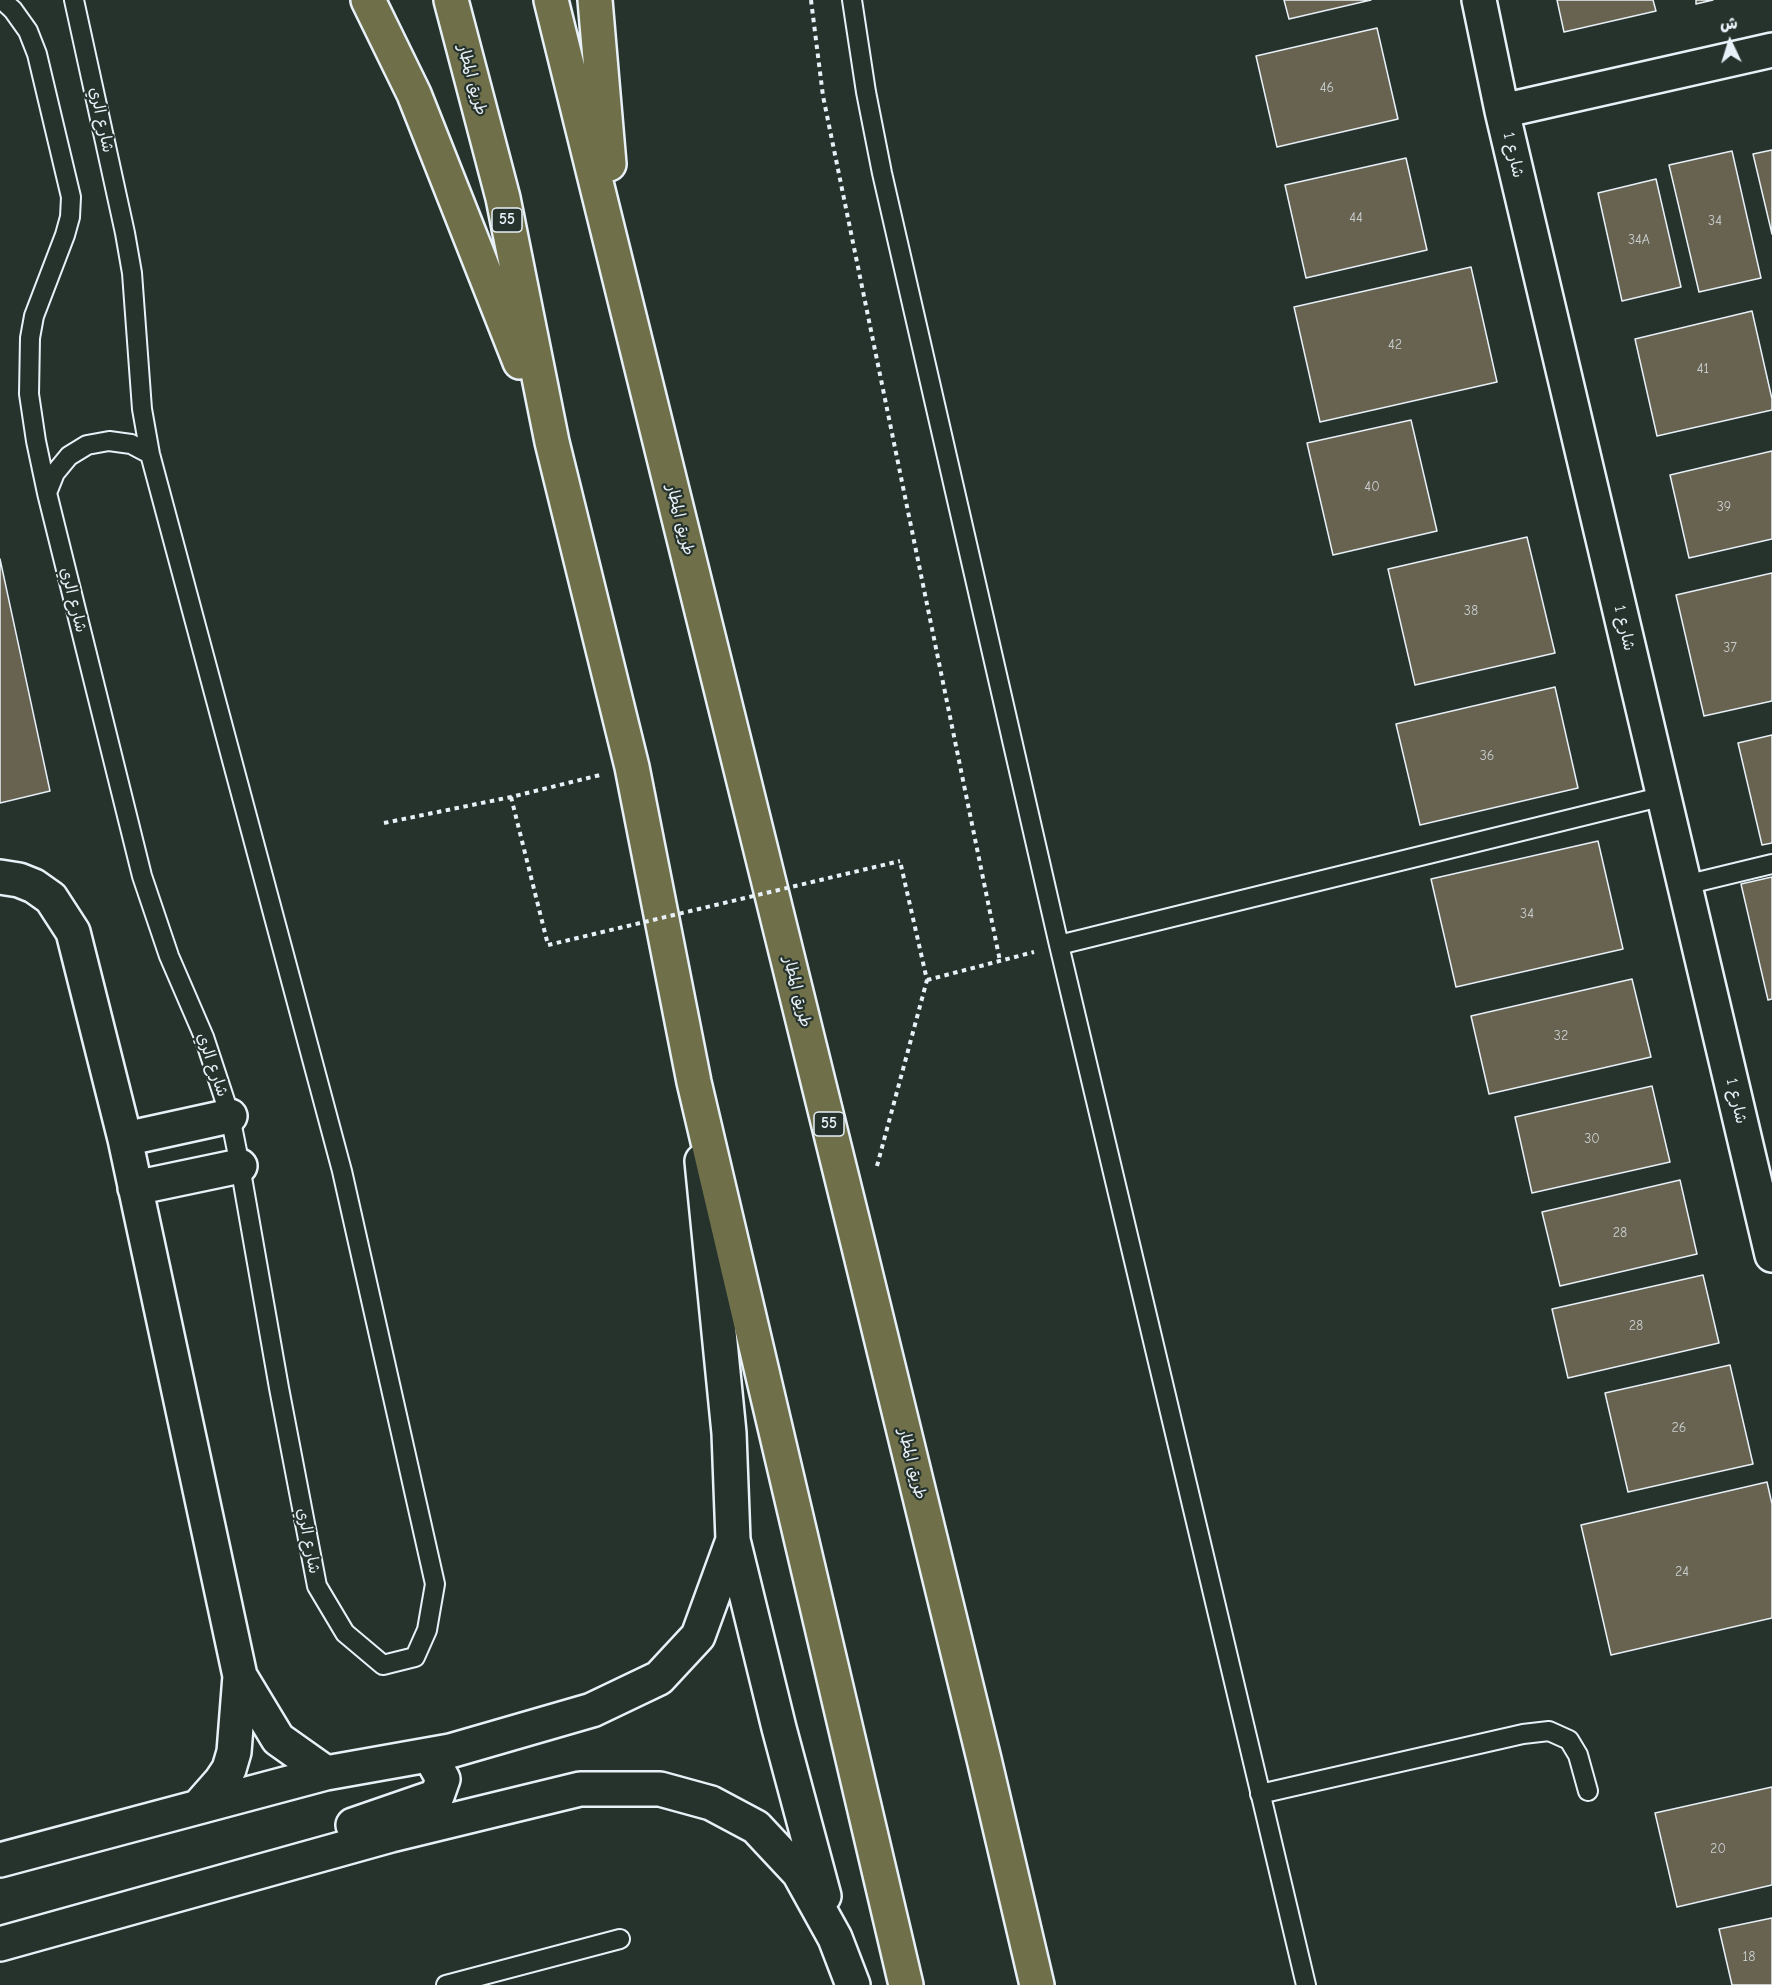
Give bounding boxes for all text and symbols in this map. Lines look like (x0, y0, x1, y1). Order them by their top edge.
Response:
north arrow (1700, 12, 1760, 72)
text: ش (1719, 14, 1738, 34)
street label: طريق المطار (453, 43, 491, 117)
house number: 46 (1320, 80, 1334, 96)
street label: شارع الري (85, 86, 117, 154)
street label: شارع 1 (1498, 130, 1528, 180)
road number: 55 (492, 208, 522, 232)
house number: 44 (1349, 210, 1363, 226)
house number: 34 (1708, 213, 1722, 229)
house number: 34A (1628, 232, 1650, 248)
house number: 42 (1388, 337, 1402, 353)
house number: 41 (1697, 361, 1709, 377)
house number: 40 (1364, 479, 1380, 495)
street label: طريق المطار (662, 483, 698, 557)
house number: 39 (1717, 499, 1731, 515)
street label: شارع الري (56, 565, 90, 635)
house number: 38 (1464, 603, 1478, 619)
street label: شارع 1 (1609, 603, 1639, 653)
house number: 37 (1723, 640, 1737, 656)
house number: 36 (1480, 748, 1494, 764)
house number: 34 (1520, 906, 1534, 922)
street label: طريق المطار (779, 955, 815, 1029)
house number: 32 (1554, 1028, 1568, 1044)
street label: شارع الري (192, 1031, 232, 1099)
street label: شارع 1 (1721, 1076, 1751, 1126)
road number: 55 (814, 1112, 844, 1136)
house number: 30 (1584, 1131, 1600, 1147)
house number: 28 (1613, 1225, 1627, 1241)
house number: 28 (1629, 1318, 1643, 1334)
house number: 26 (1672, 1420, 1686, 1436)
street label: طريق المطار (894, 1427, 930, 1501)
street label: شارع الري (292, 1507, 324, 1575)
house number: 24 (1675, 1564, 1689, 1580)
house number: 20 (1710, 1841, 1726, 1857)
house number: 18 (1743, 1949, 1755, 1965)

